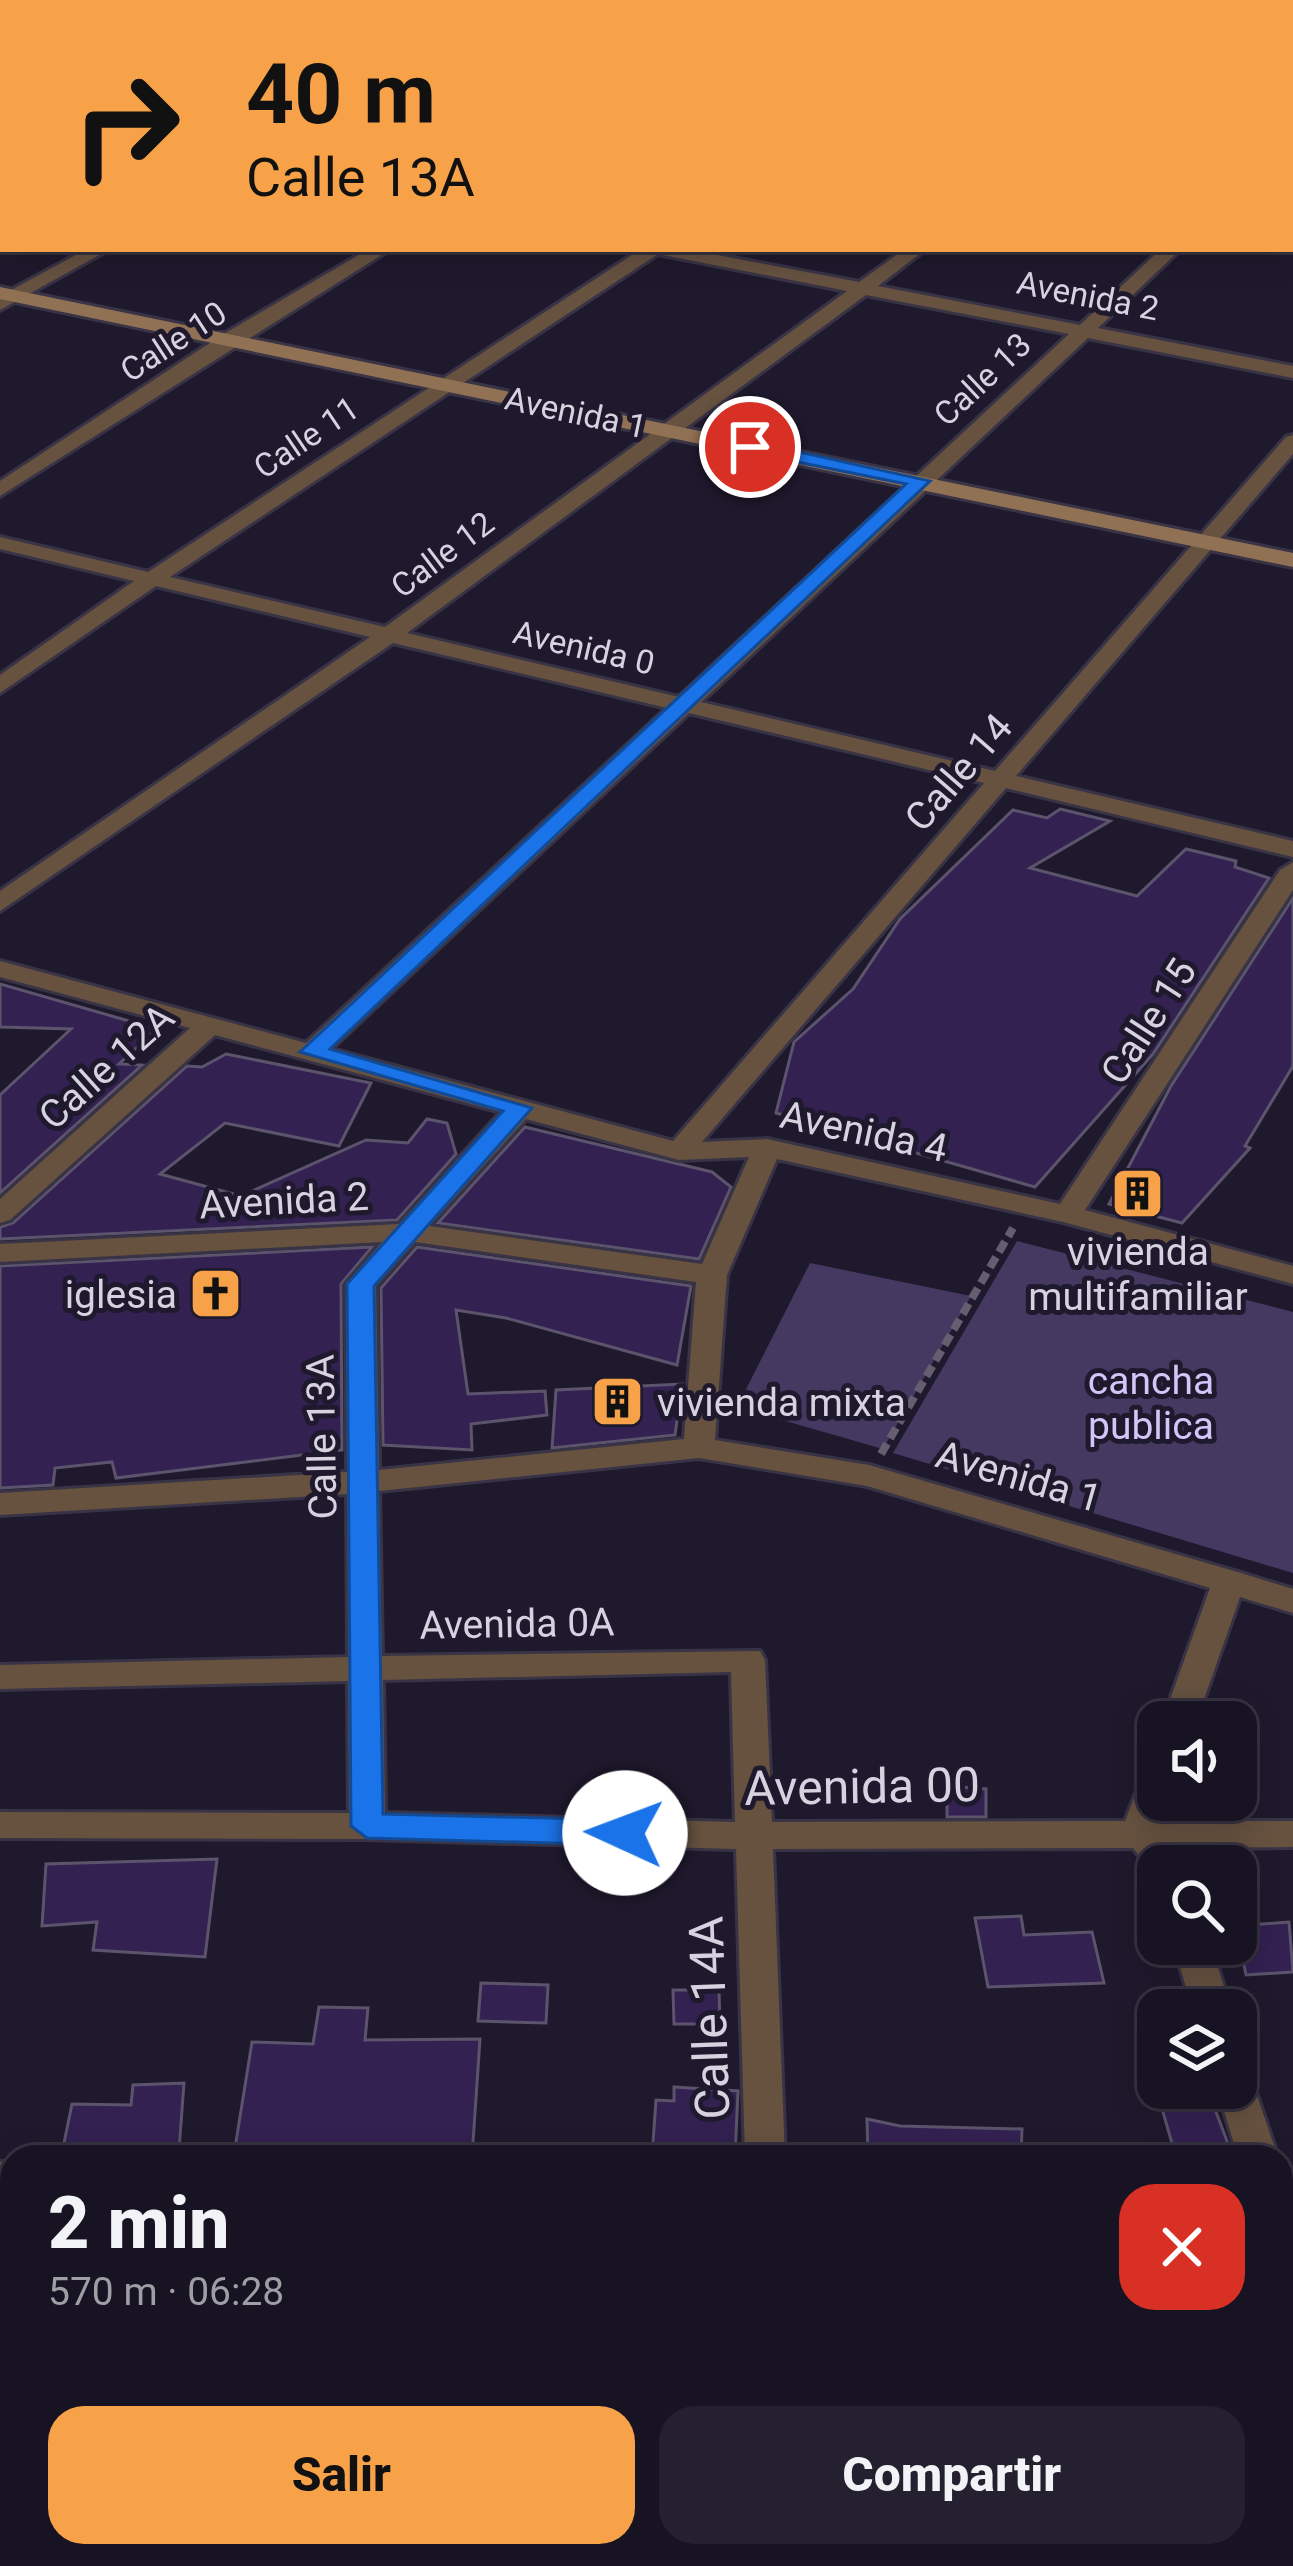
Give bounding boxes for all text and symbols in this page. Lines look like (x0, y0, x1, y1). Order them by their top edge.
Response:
text: 40 m (246, 45, 436, 144)
icon: right (48, 48, 204, 204)
text: Calle 13A (246, 146, 475, 209)
street label: Avenida 2 (1014, 263, 1162, 328)
street label: Calle 10 (113, 293, 233, 390)
street label: Calle 13 (926, 325, 1039, 434)
street label: Avenida 1 (502, 378, 650, 446)
street label: Calle 11 (246, 388, 366, 487)
pin (699, 396, 801, 498)
icon: arrive (717, 414, 783, 480)
street label: Calle 12 (383, 503, 501, 606)
street label: Avenida 0 (510, 612, 658, 683)
street label: Calle 14 (896, 705, 1022, 840)
street label: Calle 15 (1091, 950, 1206, 1093)
street label: Calle 12A (30, 994, 183, 1139)
street label: Avenida 4 (776, 1092, 952, 1172)
building icon: vivienda multifamiliar (1110, 1166, 1166, 1222)
street label: Avenida 2 (198, 1174, 370, 1228)
place label: vivienda multifamiliar (1028, 1229, 1248, 1320)
church icon: iglesia (188, 1266, 244, 1322)
place label: iglesia (65, 1272, 177, 1318)
street label: Calle 13A (298, 1354, 346, 1520)
park label: cancha publica (1088, 1358, 1214, 1449)
building icon: vivienda mixta (590, 1374, 646, 1430)
place label: vivienda mixta (657, 1380, 906, 1426)
street label: Avenida 1 (931, 1431, 1107, 1522)
street label: Avenida 0A (419, 1599, 615, 1649)
map controls (1137, 1701, 1257, 2109)
button: sound (1137, 1701, 1257, 1821)
street label: Avenida 00 (744, 1756, 980, 1817)
position arrow (562, 1770, 688, 1896)
button: search (1137, 1845, 1257, 1965)
street label: Calle 14A (677, 1915, 742, 2121)
button: layers (1137, 1989, 1257, 2109)
text: 2 min (48, 2181, 230, 2266)
button: close (1119, 2184, 1245, 2310)
text: 570 m · 06:28 (48, 2269, 284, 2315)
button: Salir (48, 2406, 635, 2544)
button: Compartir (659, 2406, 1245, 2544)

